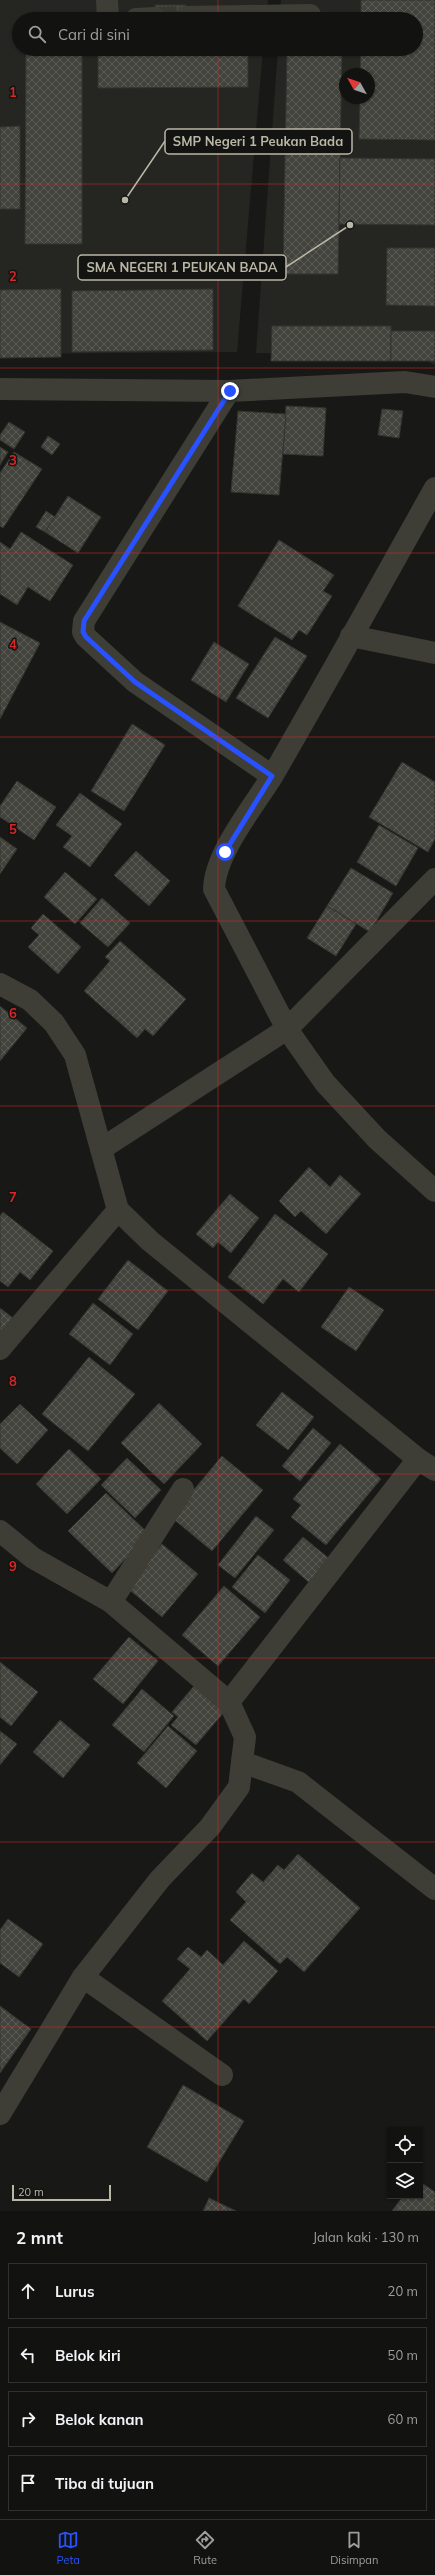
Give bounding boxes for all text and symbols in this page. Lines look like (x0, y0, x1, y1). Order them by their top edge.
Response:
search box (12, 12, 423, 56)
icon: search (26, 23, 48, 45)
text: Cari di sini (58, 25, 130, 44)
north arrow (339, 68, 375, 104)
text: 1 (9, 84, 17, 100)
callout: SMP Negeri 1 Peukan Bada (165, 129, 352, 154)
text: SMP Negeri 1 Peukan Bada (173, 133, 343, 149)
callout: SMA NEGERI 1 PEUKAN BADA (78, 255, 286, 280)
text: SMA NEGERI 1 PEUKAN BADA (86, 259, 278, 275)
text: 2 (9, 268, 17, 284)
route end (221, 382, 239, 400)
text: 3 (9, 452, 17, 468)
text: 4 (9, 636, 17, 652)
text: 5 (9, 821, 17, 837)
route start (216, 843, 234, 861)
text: 6 (9, 1005, 17, 1021)
text: 7 (9, 1189, 17, 1205)
text: 8 (9, 1373, 17, 1389)
text: 9 (9, 1558, 17, 1574)
map controls (387, 2127, 423, 2199)
button: locate (387, 2127, 423, 2163)
button: layers (387, 2163, 423, 2199)
scale bar (12, 2183, 111, 2202)
text: 20 m (18, 2185, 44, 2199)
text: 2 mnt (16, 2227, 63, 2248)
text: Jalan kaki · 130 m (313, 2229, 419, 2245)
icon: ahead (17, 2280, 39, 2302)
text: Lurus (55, 2282, 95, 2301)
text: 20 m (388, 2283, 418, 2299)
icon: left (17, 2344, 39, 2366)
text: Belok kiri (55, 2346, 121, 2365)
text: 50 m (388, 2347, 418, 2363)
icon: right (17, 2408, 39, 2430)
text: Belok kanan (55, 2410, 144, 2429)
text: 60 m (388, 2411, 418, 2427)
icon: arrive (17, 2472, 39, 2494)
text: Tiba di tujuan (55, 2474, 154, 2493)
tab: Peta (57, 2529, 80, 2567)
tab: Rute (193, 2529, 217, 2567)
tab: Disimpan (330, 2529, 378, 2567)

